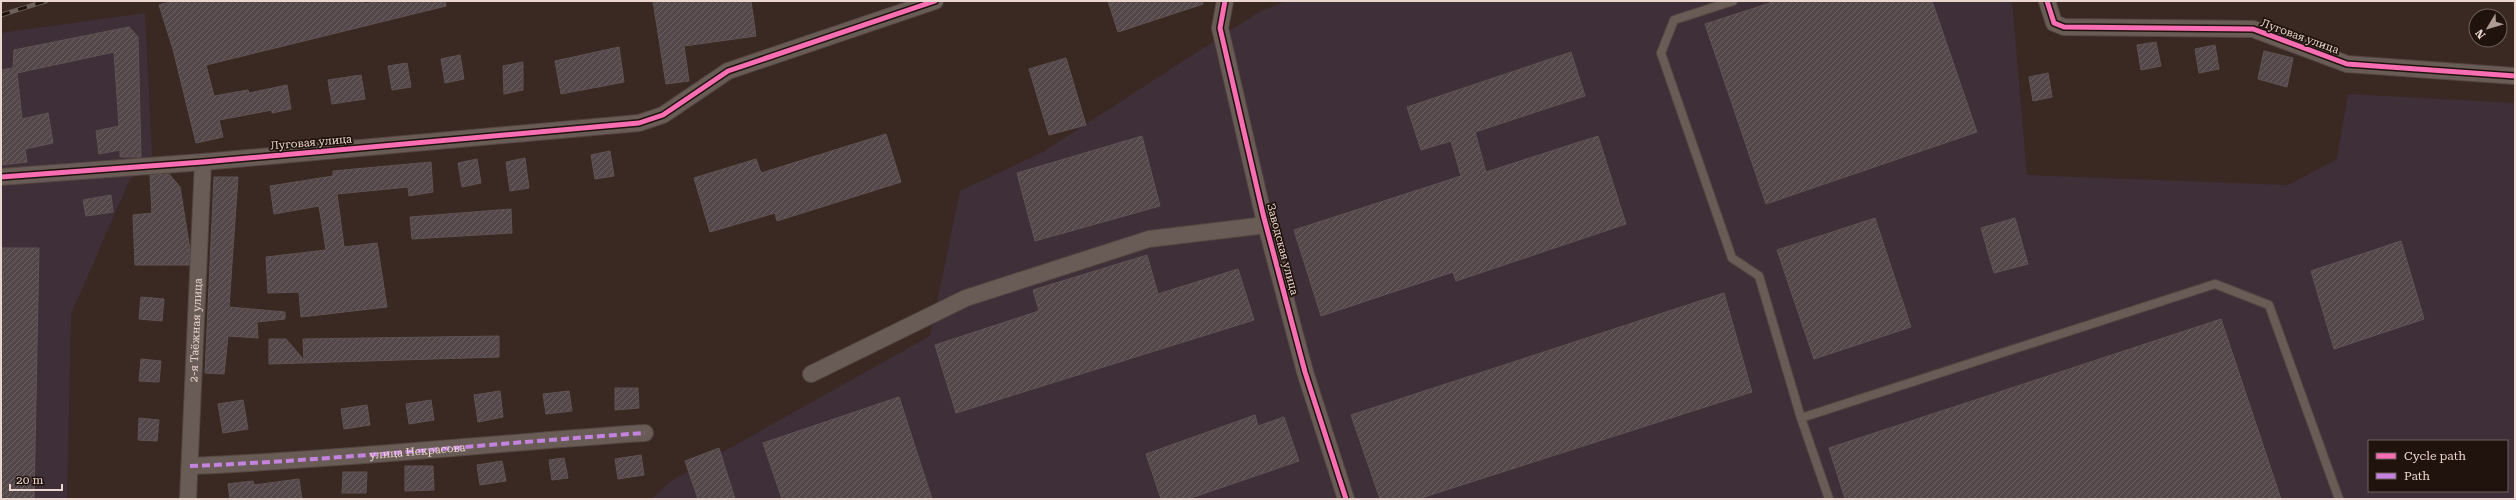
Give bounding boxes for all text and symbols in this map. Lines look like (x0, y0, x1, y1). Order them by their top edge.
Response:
north arrow (2468, 8, 2508, 48)
street label: Луговая улица (2259, 16, 2341, 57)
text: N (2472, 26, 2488, 41)
street label: Луговая улица (270, 132, 353, 153)
street label: Заводская улица (1264, 202, 1301, 296)
street label: 2-я Таёжная улица (187, 278, 205, 383)
legend (2368, 440, 2508, 492)
street label: улица Некрасова (369, 441, 466, 462)
text: Cycle path (2404, 449, 2466, 463)
scale bar (10, 466, 62, 492)
text: Path (2404, 469, 2430, 483)
text: 20 m (16, 473, 43, 487)

